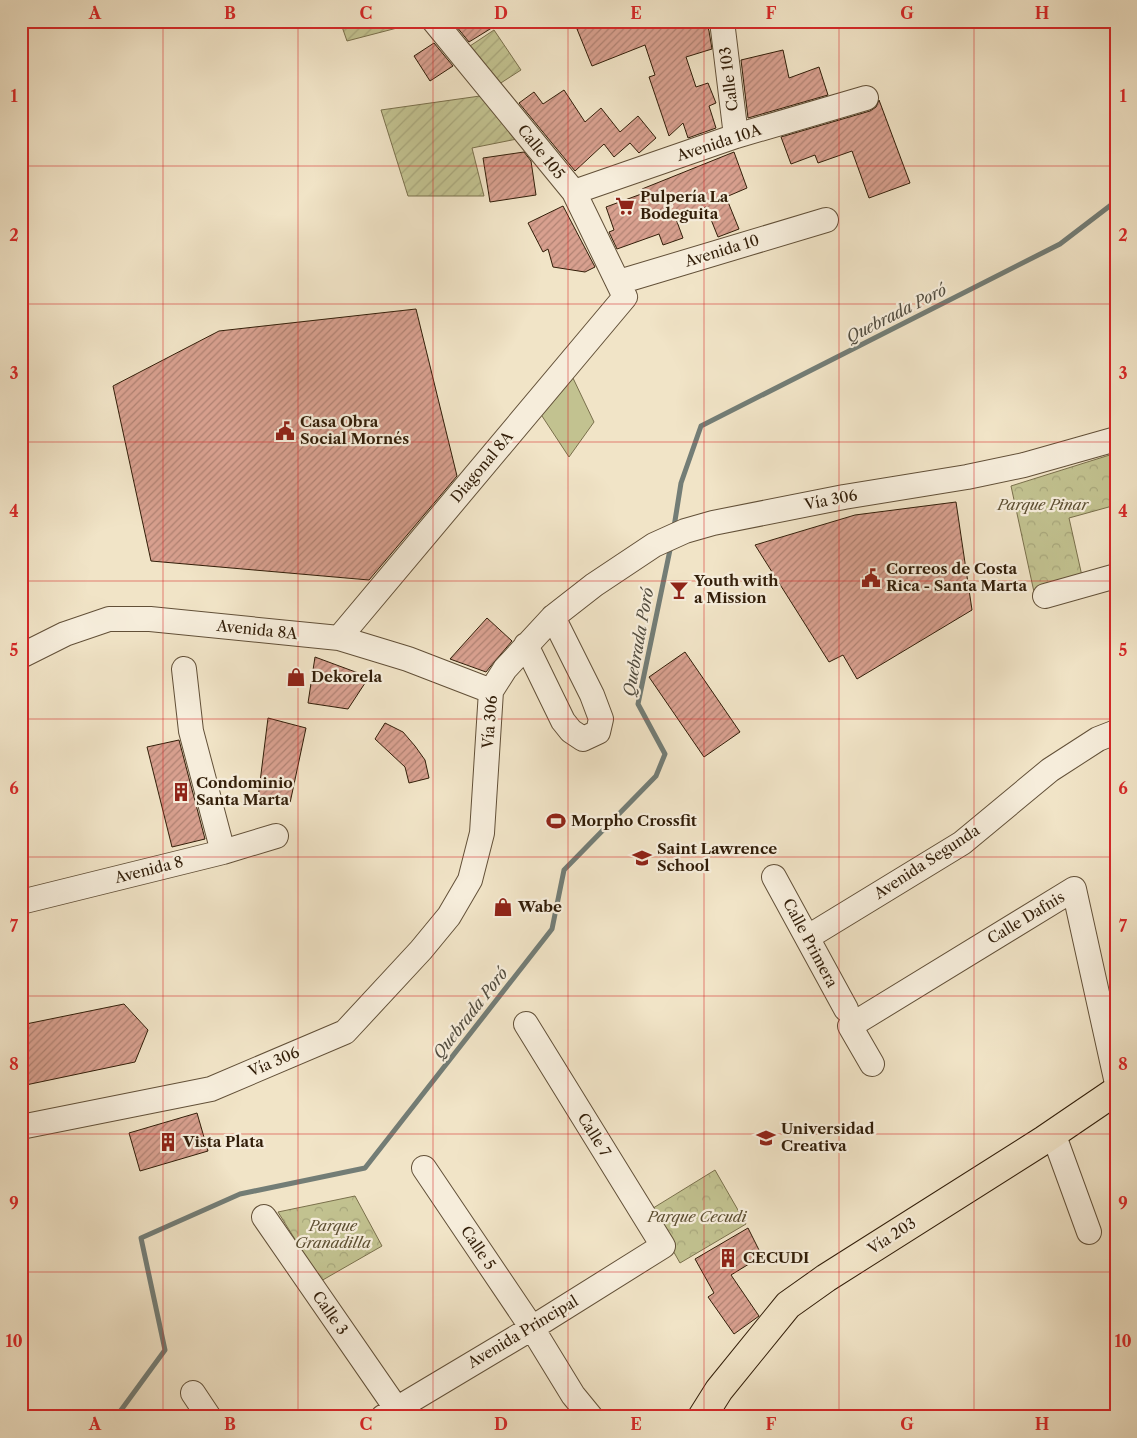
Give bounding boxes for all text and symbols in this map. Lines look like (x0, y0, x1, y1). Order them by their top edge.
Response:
text: A (88, 3, 102, 23)
text: B (224, 3, 236, 23)
text: C (360, 3, 372, 23)
text: D (494, 3, 508, 23)
text: E (630, 3, 642, 23)
text: F (766, 3, 777, 23)
text: G (900, 3, 914, 23)
text: H (1035, 3, 1049, 23)
street label: Calle 103 (715, 46, 742, 112)
text: 1 (10, 86, 18, 106)
text: 1 (1119, 86, 1127, 106)
street label: Avenida 10A (673, 120, 764, 165)
street label: Calle 105 (514, 121, 569, 183)
place label: Pulpería La Bodeguita (640, 187, 729, 223)
supermarket icon: Pulpería La Bodeguita (614, 195, 636, 217)
text: 2 (9, 225, 19, 245)
text: 2 (1118, 225, 1128, 245)
street label: Avenida 10 (681, 230, 761, 271)
water label: Quebrada Poró (842, 279, 950, 347)
text: 3 (9, 363, 19, 383)
text: 3 (1118, 363, 1128, 383)
place label: Casa Obra Social Mornés (300, 412, 409, 448)
public building icon: Casa Obra Social Mornés (274, 420, 296, 442)
street label: Diagonal 8A (446, 426, 518, 506)
street label: Vía 306 (802, 485, 859, 514)
park label: Parque Pinar (997, 495, 1089, 514)
text: 4 (9, 501, 19, 521)
text: 4 (1118, 501, 1128, 521)
place label: Correos de Costa Rica - Santa Marta (886, 559, 1027, 595)
public building icon: Correos de Costa Rica - Santa Marta (860, 567, 882, 589)
place label: Youth with a Mission (693, 571, 779, 607)
bar icon: Youth with a Mission (668, 579, 690, 601)
water label: Quebrada Poró (619, 586, 657, 698)
street label: Avenida 8A (215, 616, 299, 643)
text: 5 (10, 640, 19, 660)
text: 5 (1119, 640, 1128, 660)
shop icon: Dekorela (285, 666, 307, 688)
place label: Dekorela (311, 667, 382, 686)
street label: Vía 306 (478, 694, 501, 750)
place label: Condominio Santa Marta (196, 773, 293, 809)
text: 6 (9, 778, 19, 798)
text: 6 (1118, 778, 1128, 798)
building icon: Condominio Santa Marta (170, 781, 192, 803)
sports icon: Morpho Crossfit (545, 810, 567, 832)
place label: Morpho Crossfit (571, 811, 697, 830)
street label: Avenida Segunda (870, 820, 983, 903)
place label: Saint Lawrence School (657, 839, 777, 875)
school or university icon: Saint Lawrence School (631, 847, 653, 869)
street label: Avenida 8 (112, 852, 185, 887)
street label: Calle Dafnis (984, 887, 1068, 948)
street label: Calle Primera (779, 895, 842, 991)
shop icon: Wabe (492, 896, 514, 918)
place label: Wabe (517, 897, 562, 916)
text: 7 (10, 916, 19, 936)
text: 7 (1119, 916, 1128, 936)
water label: Quebrada Poró (428, 963, 512, 1063)
street label: Vía 306 (245, 1042, 302, 1081)
text: 8 (9, 1054, 19, 1074)
text: 8 (1118, 1054, 1128, 1074)
street label: Calle 7 (574, 1109, 616, 1161)
place label: Universidad Creativa (781, 1119, 874, 1155)
school or university icon: Universidad Creativa (755, 1127, 777, 1149)
building icon: Vista Plata (157, 1131, 179, 1153)
place label: Vista Plata (182, 1132, 264, 1151)
text: 9 (9, 1193, 19, 1213)
text: 9 (1118, 1193, 1128, 1213)
park label: Parque Cecudi (647, 1207, 748, 1226)
street label: Vía 203 (863, 1213, 919, 1259)
park label: Parque Granadilla (295, 1216, 371, 1252)
street label: Calle 5 (457, 1222, 500, 1273)
building icon: CECUDI (717, 1247, 739, 1269)
place label: CECUDI (743, 1248, 809, 1267)
street label: Calle 3 (309, 1287, 352, 1338)
street label: Avenida Principal (463, 1291, 582, 1373)
text: 10 (5, 1331, 23, 1351)
text: 10 (1114, 1331, 1132, 1351)
text: A (88, 1414, 102, 1434)
text: B (224, 1414, 236, 1434)
text: C (360, 1414, 372, 1434)
text: D (494, 1414, 508, 1434)
text: E (630, 1414, 642, 1434)
text: F (766, 1414, 777, 1434)
text: G (900, 1414, 914, 1434)
text: H (1035, 1414, 1049, 1434)

